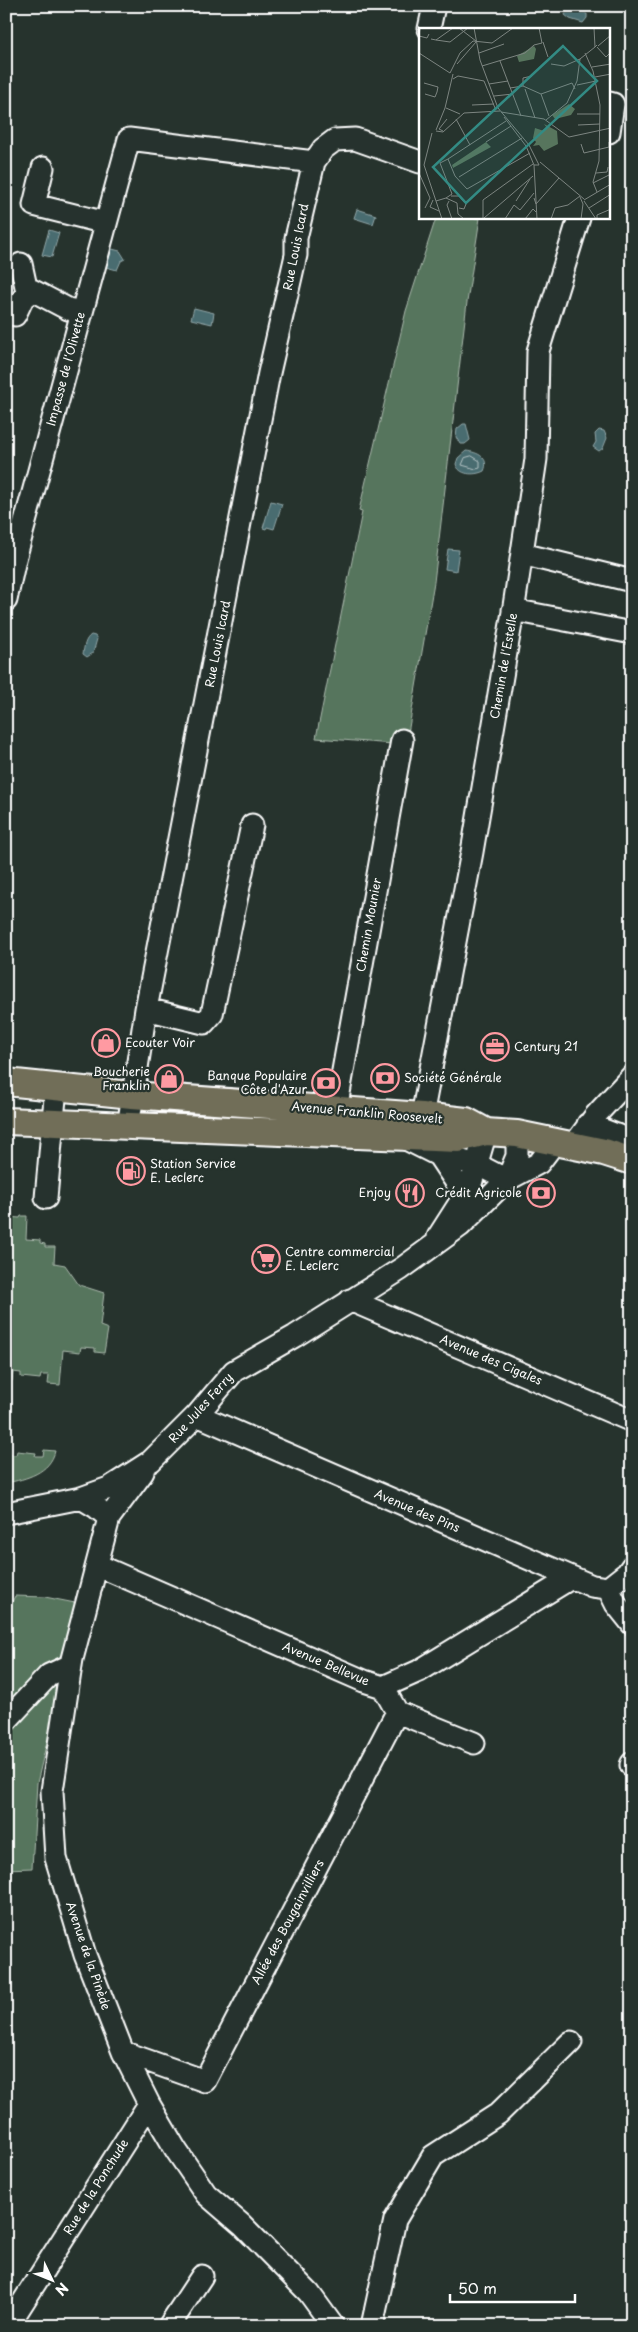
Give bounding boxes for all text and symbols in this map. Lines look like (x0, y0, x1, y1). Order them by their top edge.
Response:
inset map (419, 28, 610, 219)
street label: Rue Louis Icard (278, 201, 312, 292)
street label: Impasse de l'Olivette (41, 310, 89, 428)
street label: Rue Louis Icard (200, 598, 234, 689)
street label: Chemin de l'Estelle (485, 611, 521, 720)
street label: Chemin Mounier (351, 876, 385, 973)
shop icon: Ecouter Voir (91, 1028, 121, 1058)
office icon: Century 21 (480, 1032, 510, 1062)
place label: Ecouter Voir (125, 1033, 195, 1051)
place label: Century 21 (514, 1037, 578, 1055)
place label: Boucherie Franklin (93, 1062, 150, 1094)
bank icon: Société Générale (370, 1063, 400, 1093)
shop icon: Boucherie Franklin (154, 1064, 184, 1094)
place label: Banque Populaire Côte d'Azur (207, 1066, 307, 1098)
bank icon: Banque Populaire Côte d'Azur (311, 1068, 341, 1098)
place label: Société Générale (404, 1068, 502, 1086)
street label: Avenue Franklin Roosevelt (291, 1096, 443, 1128)
place label: Station Service E. Leclerc (150, 1154, 236, 1186)
fuel station icon: Station Service E. Leclerc (116, 1156, 146, 1186)
restaurant icon: Enjoy (395, 1178, 425, 1208)
bank icon: Crédit Agricole (526, 1178, 556, 1208)
place label: Enjoy (359, 1183, 391, 1201)
place label: Crédit Agricole (435, 1183, 522, 1201)
place label: Centre commercial E. Leclerc (285, 1242, 395, 1274)
supermarket icon: Centre commercial E. Leclerc (251, 1244, 281, 1274)
street label: Avenue des Cigales (437, 1329, 546, 1389)
street label: Rue Jules Ferry (164, 1368, 237, 1446)
street label: Avenue des Pins (372, 1484, 463, 1536)
street label: Avenue Bellevue (280, 1637, 373, 1690)
street label: Allée des Bougainvilliers (246, 1855, 328, 1987)
street label: Avenue de la Pinède (62, 1899, 116, 2013)
street label: Rue de la Ponchude (58, 2135, 132, 2238)
north arrow (28, 2254, 78, 2304)
scale bar (450, 2272, 576, 2304)
text: 50 m (458, 2276, 497, 2299)
text: N (50, 2278, 73, 2300)

